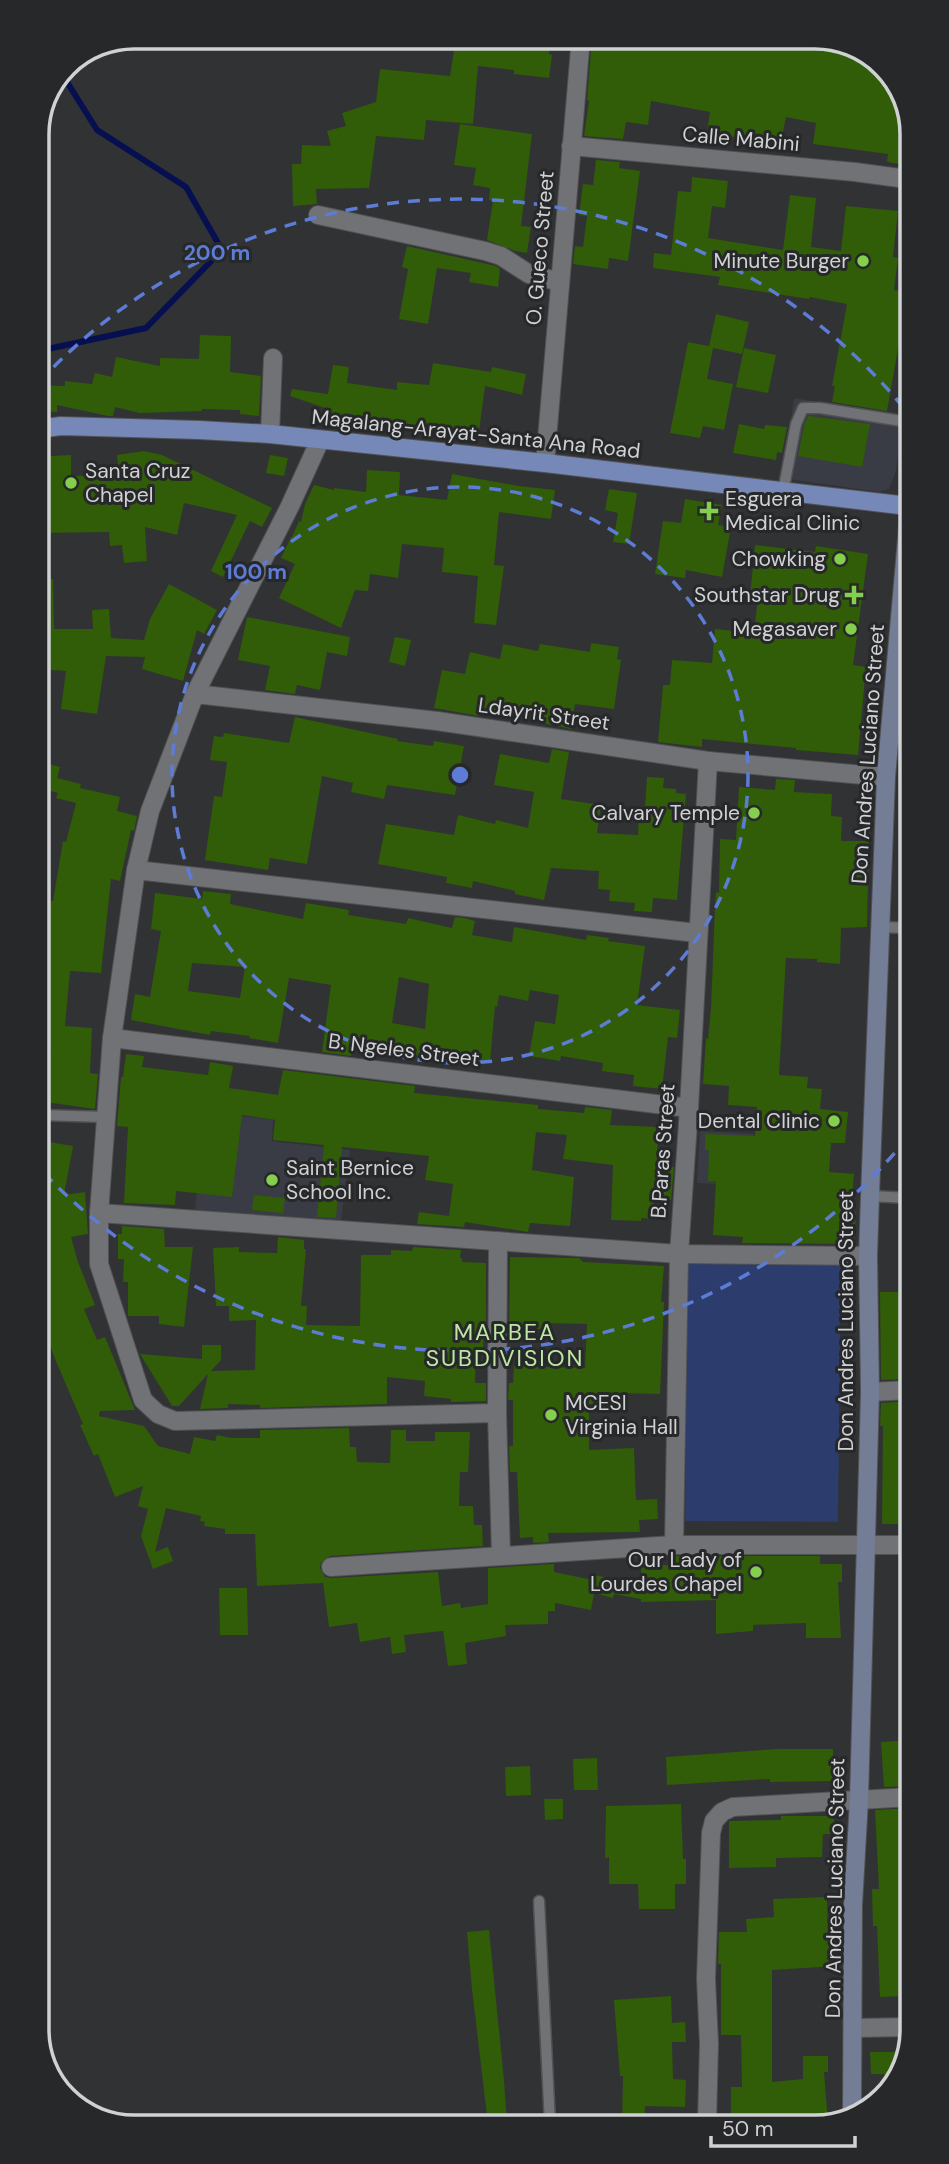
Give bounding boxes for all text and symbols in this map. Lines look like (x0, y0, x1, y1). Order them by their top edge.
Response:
street label: Calle Mabini (681, 120, 801, 158)
street label: O. Gueco Street (519, 170, 561, 326)
text: 200 m (184, 239, 250, 267)
place label: Minute Burger (714, 247, 849, 275)
marker: Minute Burger (855, 253, 871, 269)
street label: Magalang-Arayat-Santa Ana Road (310, 403, 642, 465)
place label: Santa Cruz Chapel (85, 457, 190, 509)
marker: Santa Cruz Chapel (63, 475, 79, 491)
place label: Esguera Medical Clinic (725, 485, 860, 537)
marker: Esguera Medical Clinic (699, 501, 719, 521)
place label: Chowking (731, 545, 826, 573)
marker: Chowking (832, 551, 848, 567)
text: 100 m (225, 558, 287, 586)
place label: Southstar Drug (694, 581, 840, 609)
marker: Southstar Drug (846, 587, 862, 603)
place label: Megasaver (733, 615, 837, 643)
marker: Megasaver (843, 621, 859, 637)
street label: Don Andres Luciano Street (845, 623, 891, 885)
street label: Ldayrit Street (476, 691, 612, 737)
centre of rings (448, 763, 472, 787)
place label: Calvary Temple (592, 799, 740, 827)
marker: Calvary Temple (746, 805, 762, 821)
street label: B. Ngeles Street (327, 1027, 481, 1073)
street label: B.Paras Street (644, 1083, 682, 1219)
place label: Dental Clinic (698, 1107, 820, 1135)
marker: Dental Clinic (826, 1113, 842, 1129)
place label: Saint Bernice School Inc. (286, 1154, 414, 1206)
marker: Saint Bernice School Inc. (264, 1172, 280, 1188)
street label: Don Andres Luciano Street (832, 1191, 860, 1451)
district label: MARBEA SUBDIVISION (426, 1317, 584, 1373)
place label: MCESI Virginia Hall (565, 1389, 678, 1441)
marker: MCESI Virginia Hall (543, 1407, 559, 1423)
place label: Our Lady of Lourdes Chapel (590, 1546, 742, 1598)
marker: Our Lady of Lourdes Chapel (748, 1564, 764, 1580)
street label: Don Andres Luciano Street (819, 1758, 851, 2018)
scale bar (711, 2104, 855, 2148)
text: 50 m (722, 2115, 773, 2143)

